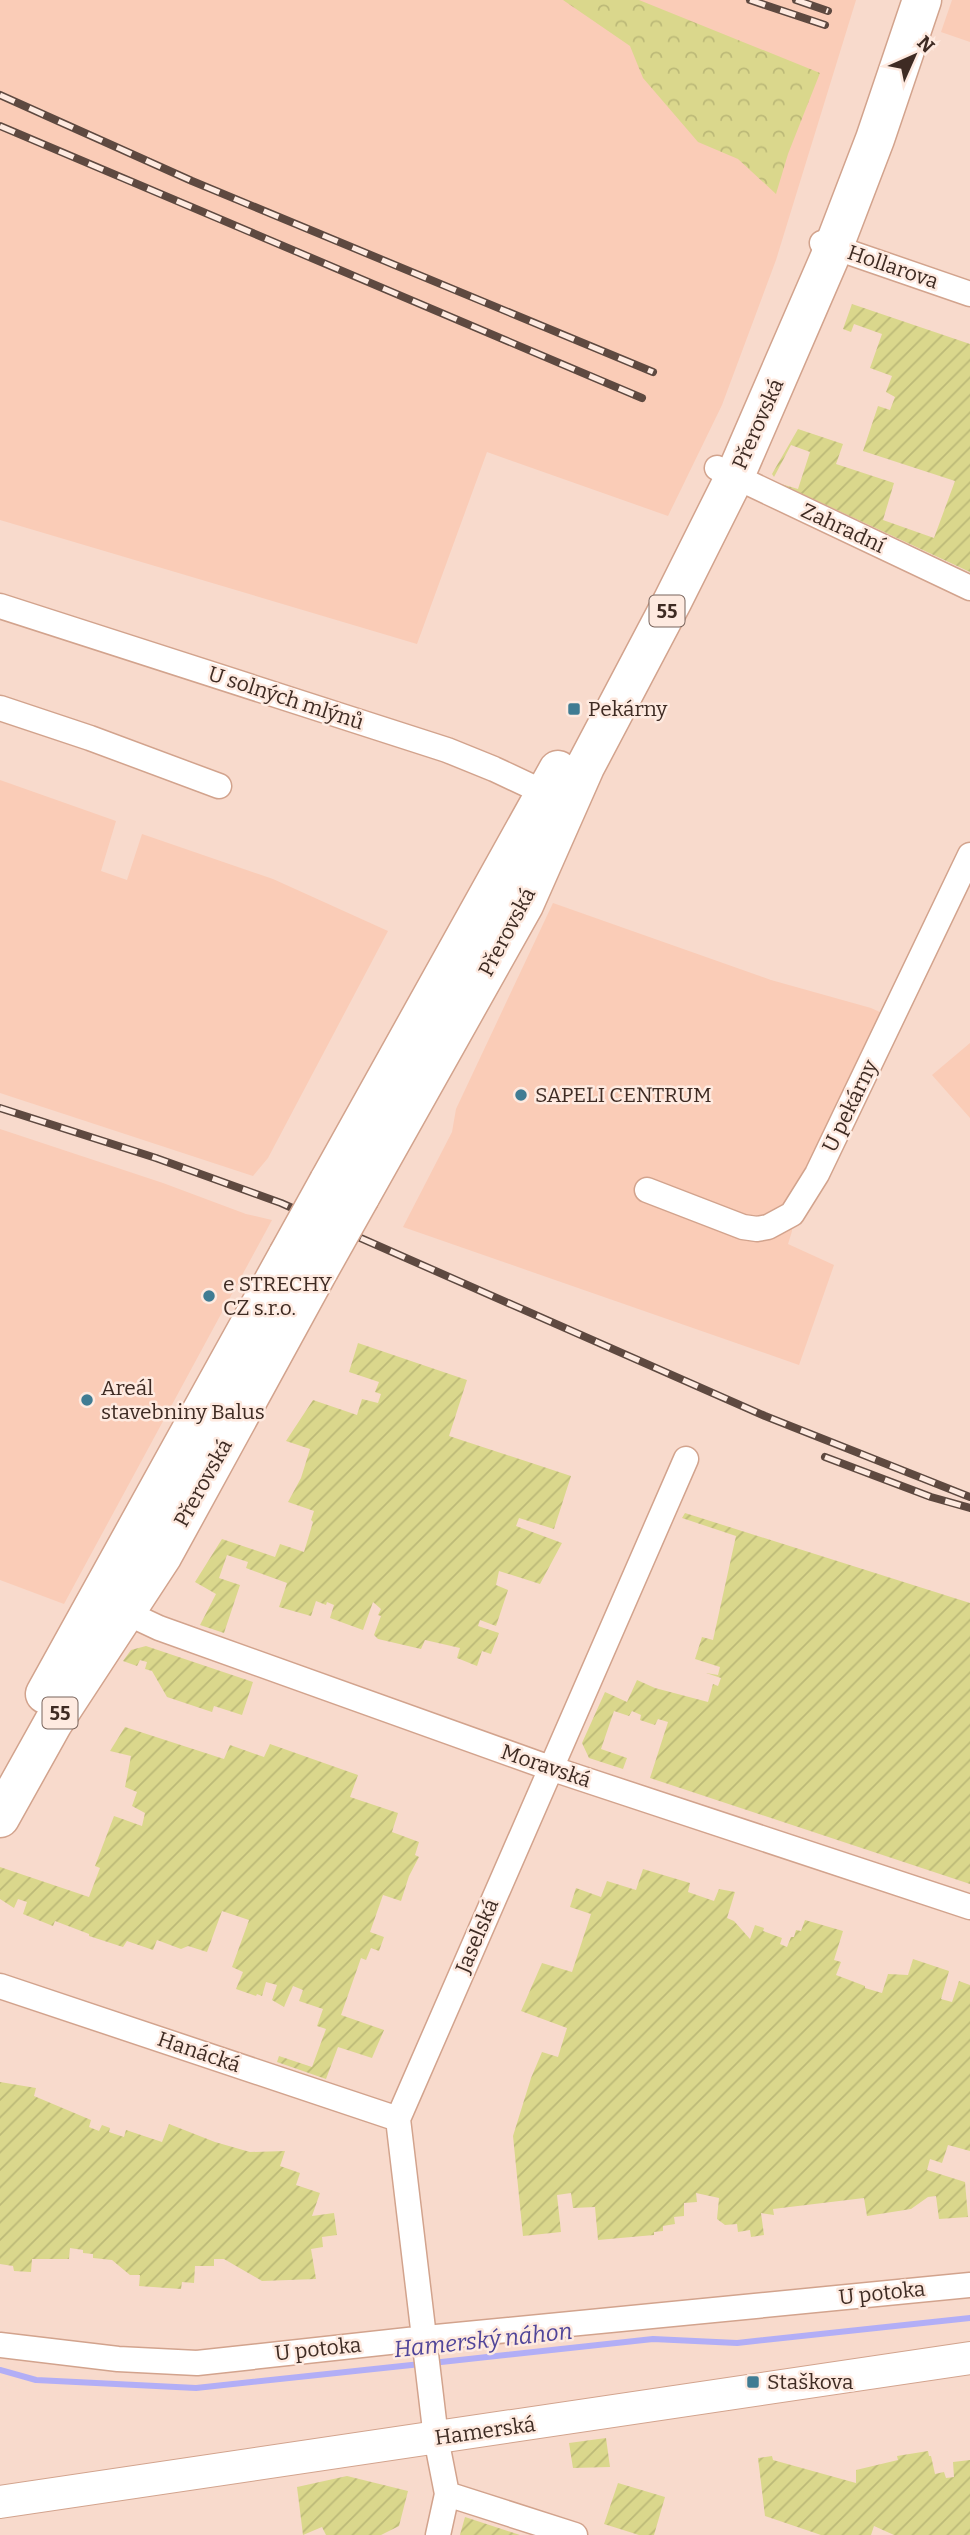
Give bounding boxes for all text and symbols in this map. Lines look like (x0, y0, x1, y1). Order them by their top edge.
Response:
north arrow (879, 21, 949, 91)
text: N (912, 31, 939, 58)
street label: Hollarova (844, 239, 942, 295)
street label: Přerovská (726, 374, 790, 473)
street label: Zahradní (797, 497, 890, 559)
road number: 55 (650, 596, 684, 626)
street label: U solných mlýnů (205, 661, 367, 735)
place label: Pekárny (588, 696, 668, 722)
marker: Pekárny (566, 701, 582, 717)
street label: Přerovská (473, 883, 541, 981)
street label: U pekárny (816, 1055, 884, 1156)
place label: SAPELI CENTRUM (535, 1082, 712, 1108)
marker: SAPELI CENTRUM (513, 1087, 529, 1103)
place label: e STRECHY CZ s.r.o. (223, 1271, 333, 1321)
marker: e STRECHY CZ s.r.o. (201, 1288, 217, 1304)
place label: Areál stavebniny Balus (101, 1375, 265, 1425)
marker: Areál stavebniny Balus (79, 1392, 95, 1408)
street label: Přerovská (168, 1434, 238, 1532)
road number: 55 (42, 1698, 78, 1728)
street label: Moravská (498, 1738, 595, 1794)
street label: Jaselská (449, 1894, 504, 1978)
street label: Hanácká (154, 2026, 244, 2078)
street label: U potoka (838, 2275, 927, 2310)
water label: Hamerský náhon (392, 2317, 574, 2363)
street label: U potoka (274, 2331, 363, 2366)
place label: Staškova (767, 2369, 854, 2395)
marker: Staškova (745, 2374, 761, 2390)
street label: Hamerská (433, 2411, 537, 2451)

